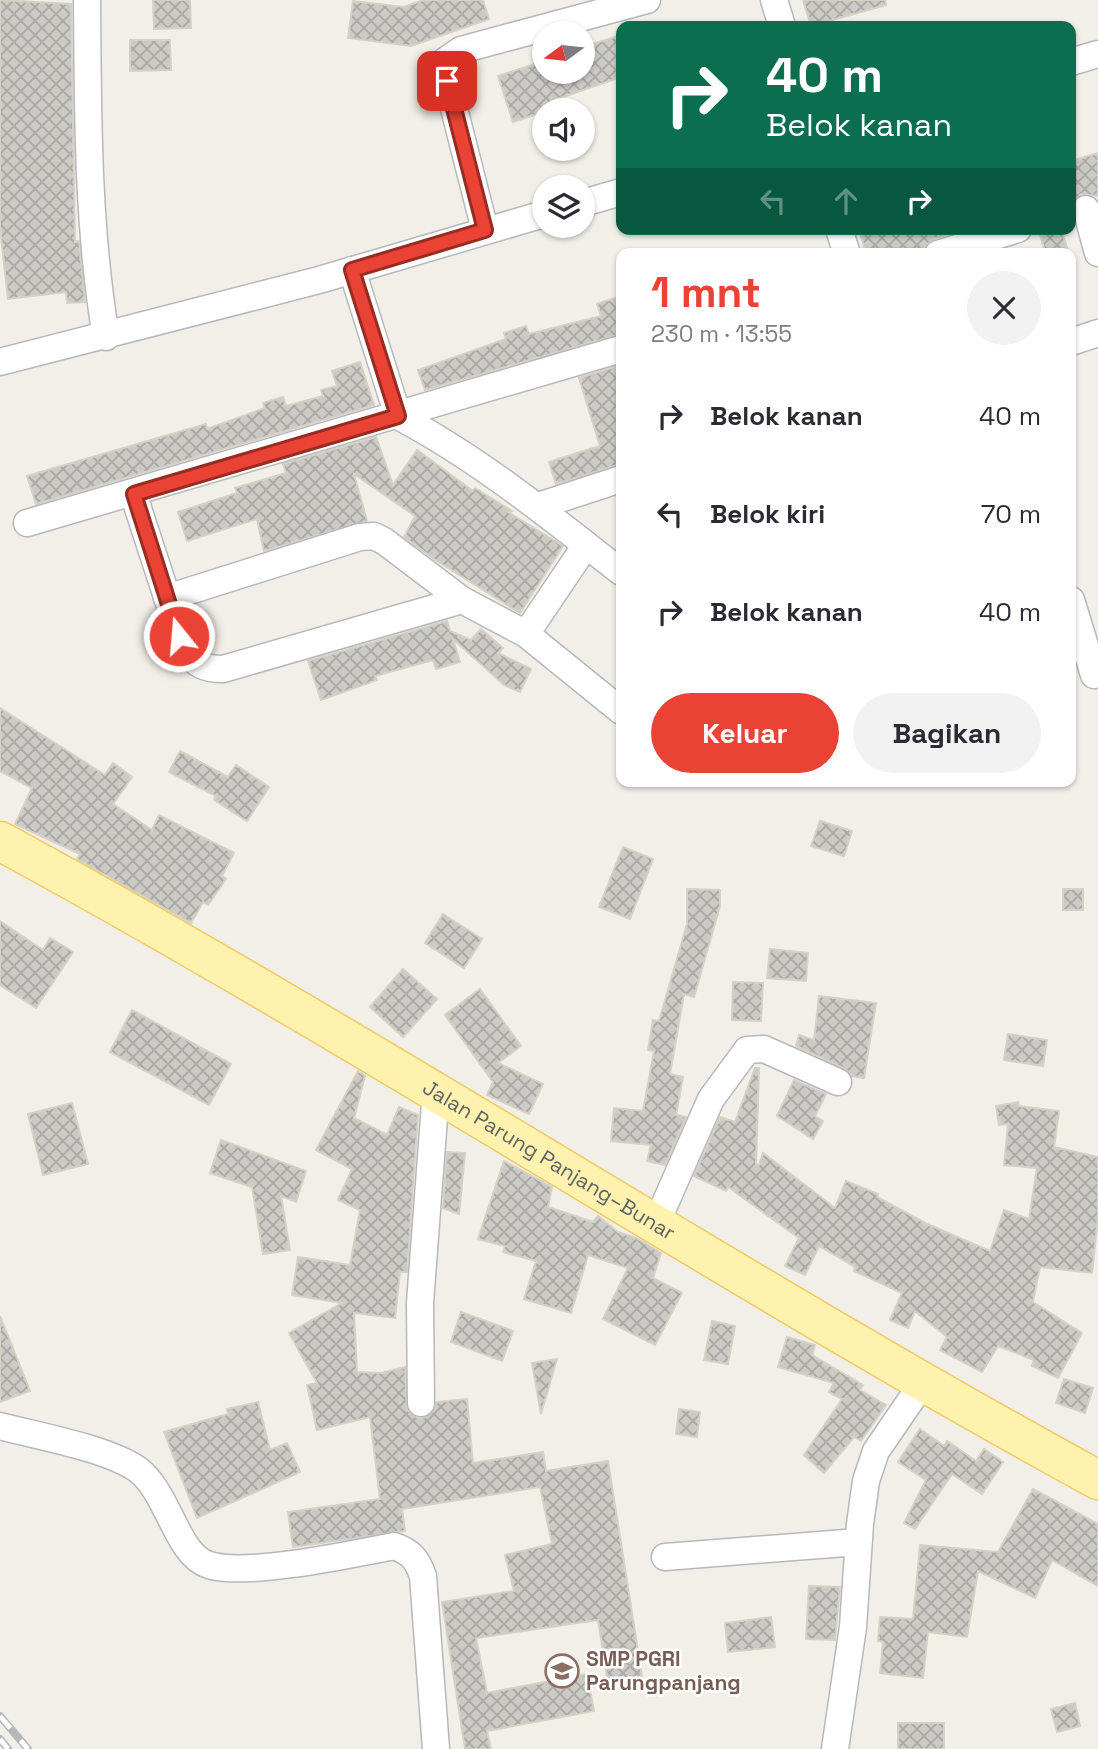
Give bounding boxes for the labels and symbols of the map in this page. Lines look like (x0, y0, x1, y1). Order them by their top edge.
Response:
north arrow (532, 21, 595, 84)
pin (417, 51, 477, 111)
position arrow (142, 599, 216, 673)
street label: Jalan Parung Panjang–Bunar (418, 1073, 680, 1246)
place label: SMP PGRI Parungpanjang (586, 1645, 741, 1696)
school or university icon: SMP PGRI Parungpanjang (543, 1652, 581, 1690)

